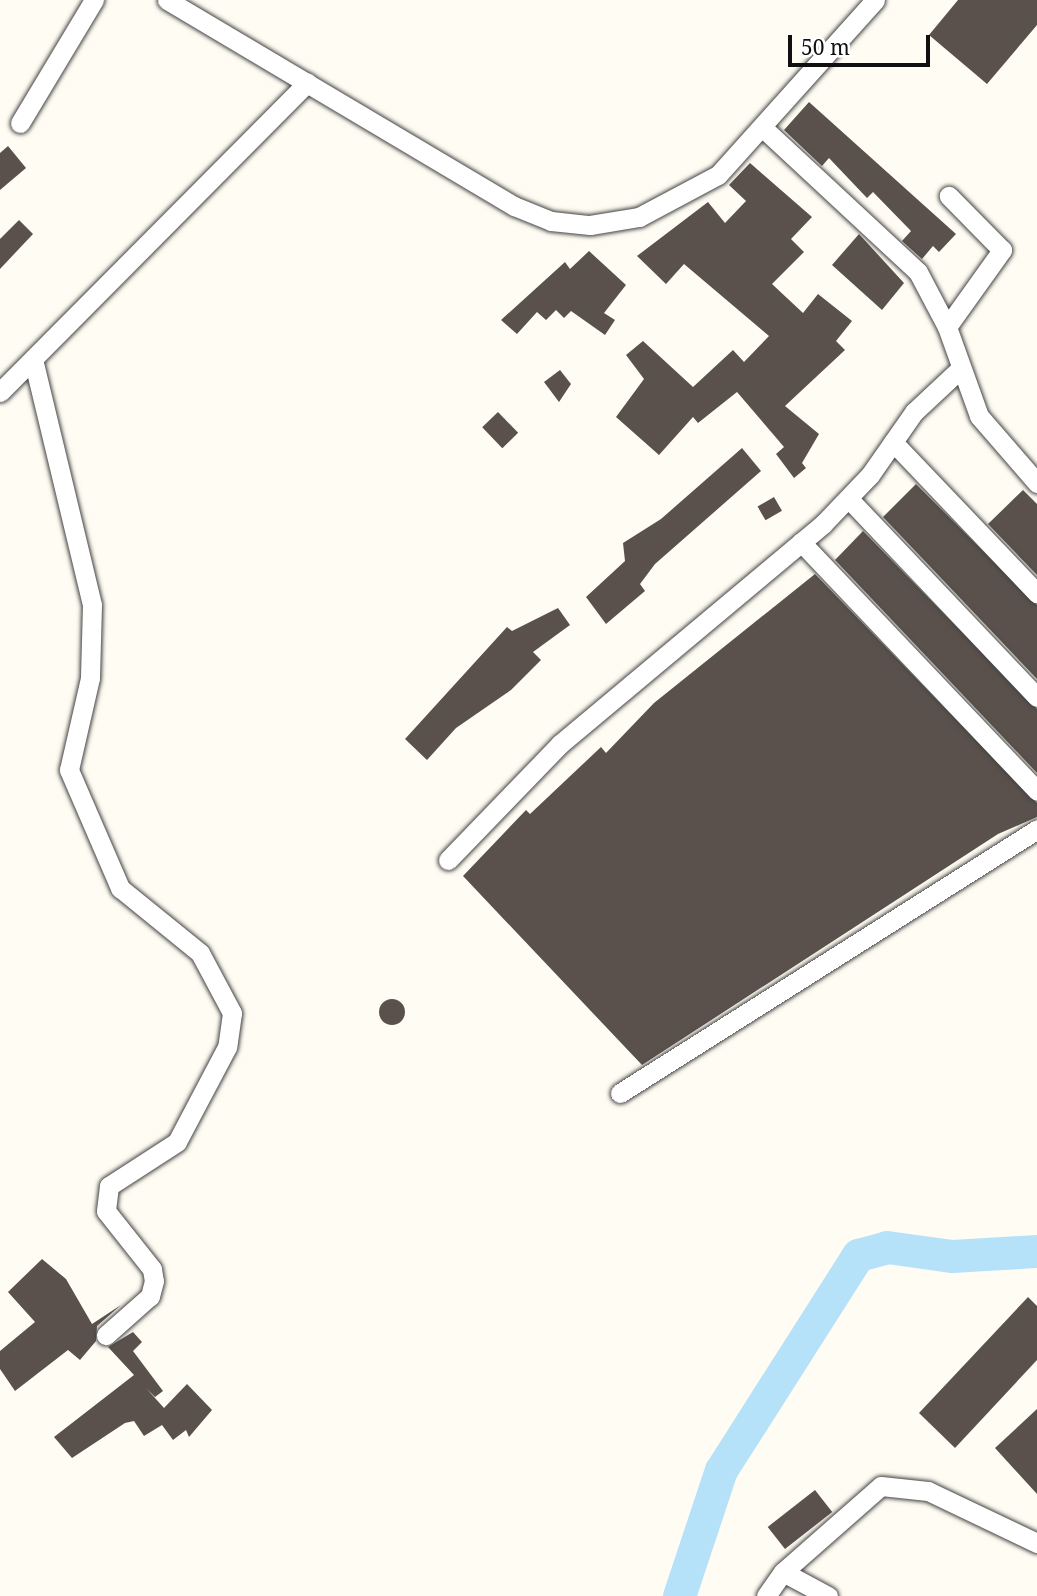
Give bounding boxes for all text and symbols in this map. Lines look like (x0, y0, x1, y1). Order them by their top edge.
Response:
scale bar (792, 21, 934, 65)
text: 50 m (801, 33, 850, 61)

